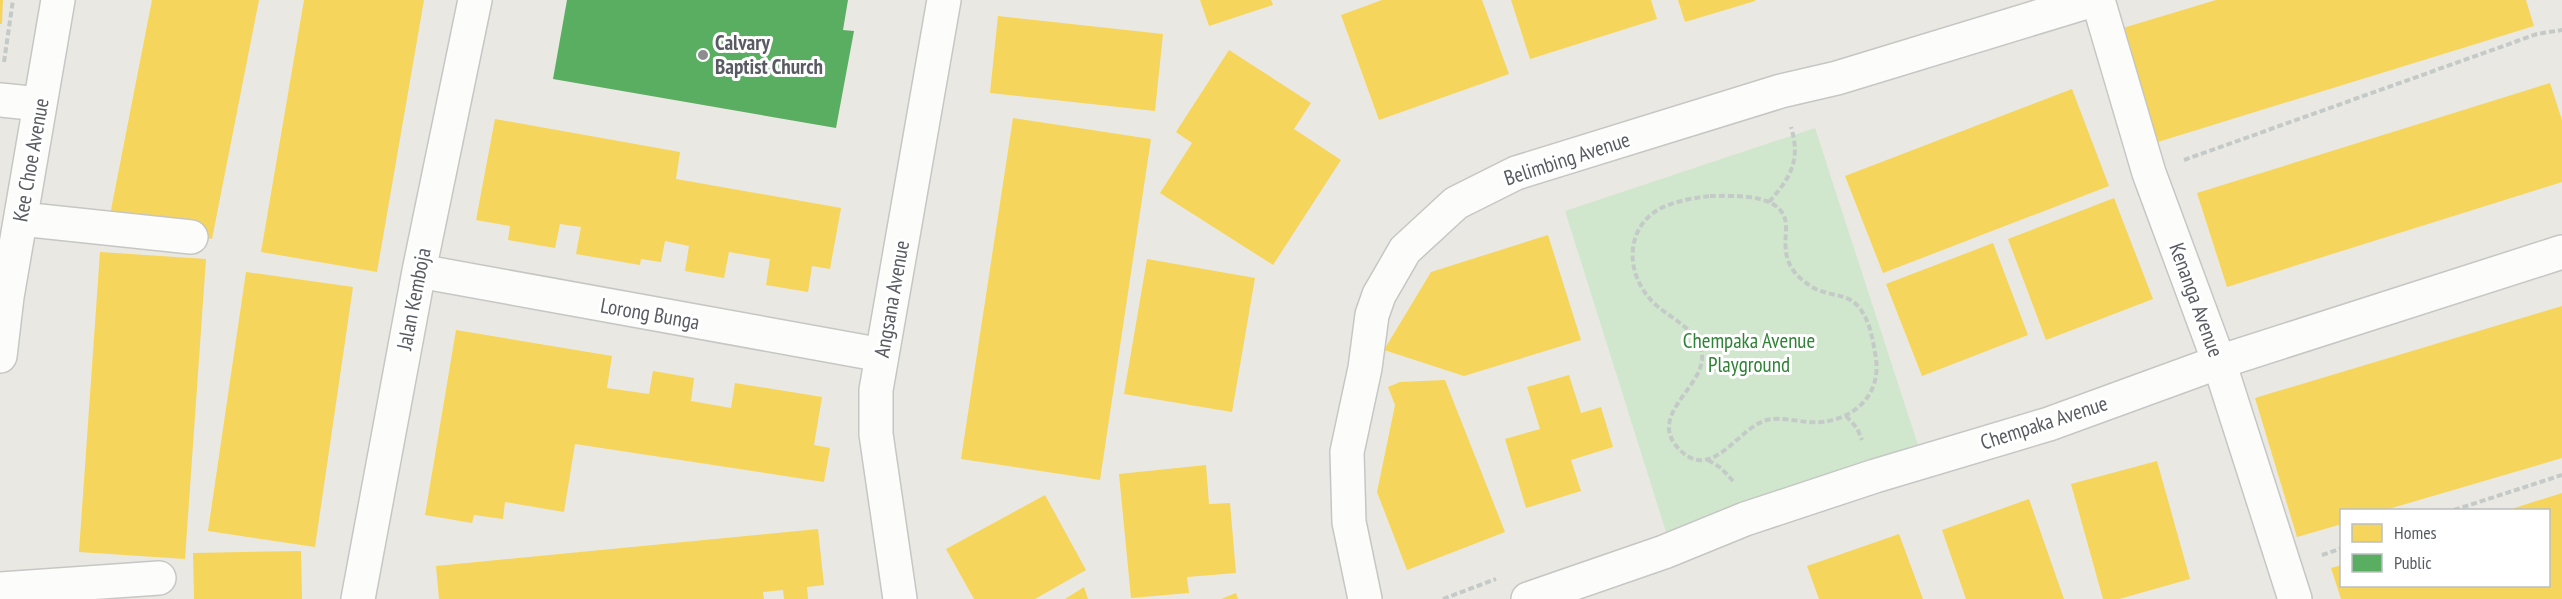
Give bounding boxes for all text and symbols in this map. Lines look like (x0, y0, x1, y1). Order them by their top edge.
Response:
place label: Calvary Baptist Church (715, 29, 823, 80)
marker: Calvary Baptist Church (696, 48, 710, 62)
street label: Kee Choe Avenue (6, 96, 55, 224)
street label: Belimbing Avenue (1501, 126, 1633, 192)
street label: Angsana Avenue (868, 238, 915, 360)
street label: Kenanga Avenue (2163, 239, 2230, 361)
street label: Jalan Kemboja (390, 246, 437, 353)
street label: Lorong Bunga (598, 292, 702, 335)
park label: Chempaka Avenue Playground (1683, 327, 1815, 378)
street label: Chempaka Avenue (1977, 389, 2111, 456)
legend (2340, 509, 2550, 587)
text: Homes (2394, 521, 2437, 544)
text: Public (2394, 551, 2432, 574)

